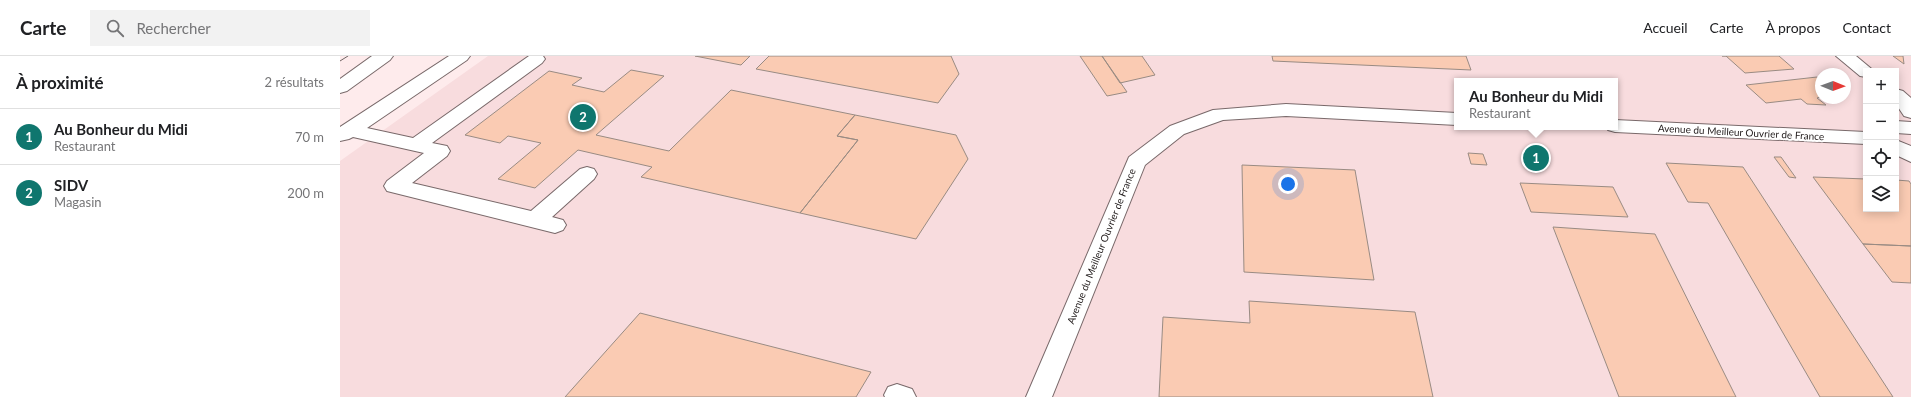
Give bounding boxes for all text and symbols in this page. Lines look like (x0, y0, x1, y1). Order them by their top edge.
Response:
search box (90, 10, 370, 46)
text: Carte (20, 16, 66, 39)
icon: search (104, 17, 126, 39)
text: Rechercher (136, 19, 211, 37)
text: Accueil (1643, 19, 1688, 36)
text: Carte (1710, 19, 1743, 36)
text: À propos (1765, 19, 1820, 36)
text: Contact (1842, 19, 1891, 36)
north arrow (1815, 68, 1851, 104)
map controls (1863, 68, 1899, 212)
button: + (1863, 68, 1899, 104)
text: À proximité (16, 72, 104, 93)
text: 2 résultats (265, 74, 324, 90)
popup (1454, 78, 1618, 130)
text: Au Bonheur du Midi (1469, 87, 1603, 105)
pin: 2 (570, 102, 596, 132)
button: − (1863, 104, 1899, 140)
text: Restaurant (1469, 105, 1531, 121)
text: Au Bonheur du Midi (54, 120, 188, 138)
street label: Avenue du Meilleur Ouvrier de France (1658, 122, 1824, 142)
text: 1 (25, 129, 33, 145)
text: 70 m (295, 129, 324, 145)
text: Restaurant (54, 138, 116, 154)
button: locate (1863, 140, 1899, 176)
pin: 1 (1523, 143, 1549, 173)
street label: Avenue du Meilleur Ouvrier de France (1064, 167, 1138, 325)
your location (1278, 174, 1298, 194)
text: SIDV (54, 176, 88, 194)
button: layers (1863, 176, 1899, 212)
text: 2 (25, 185, 33, 201)
text: 200 m (287, 185, 324, 201)
text: Magasin (54, 194, 102, 210)

